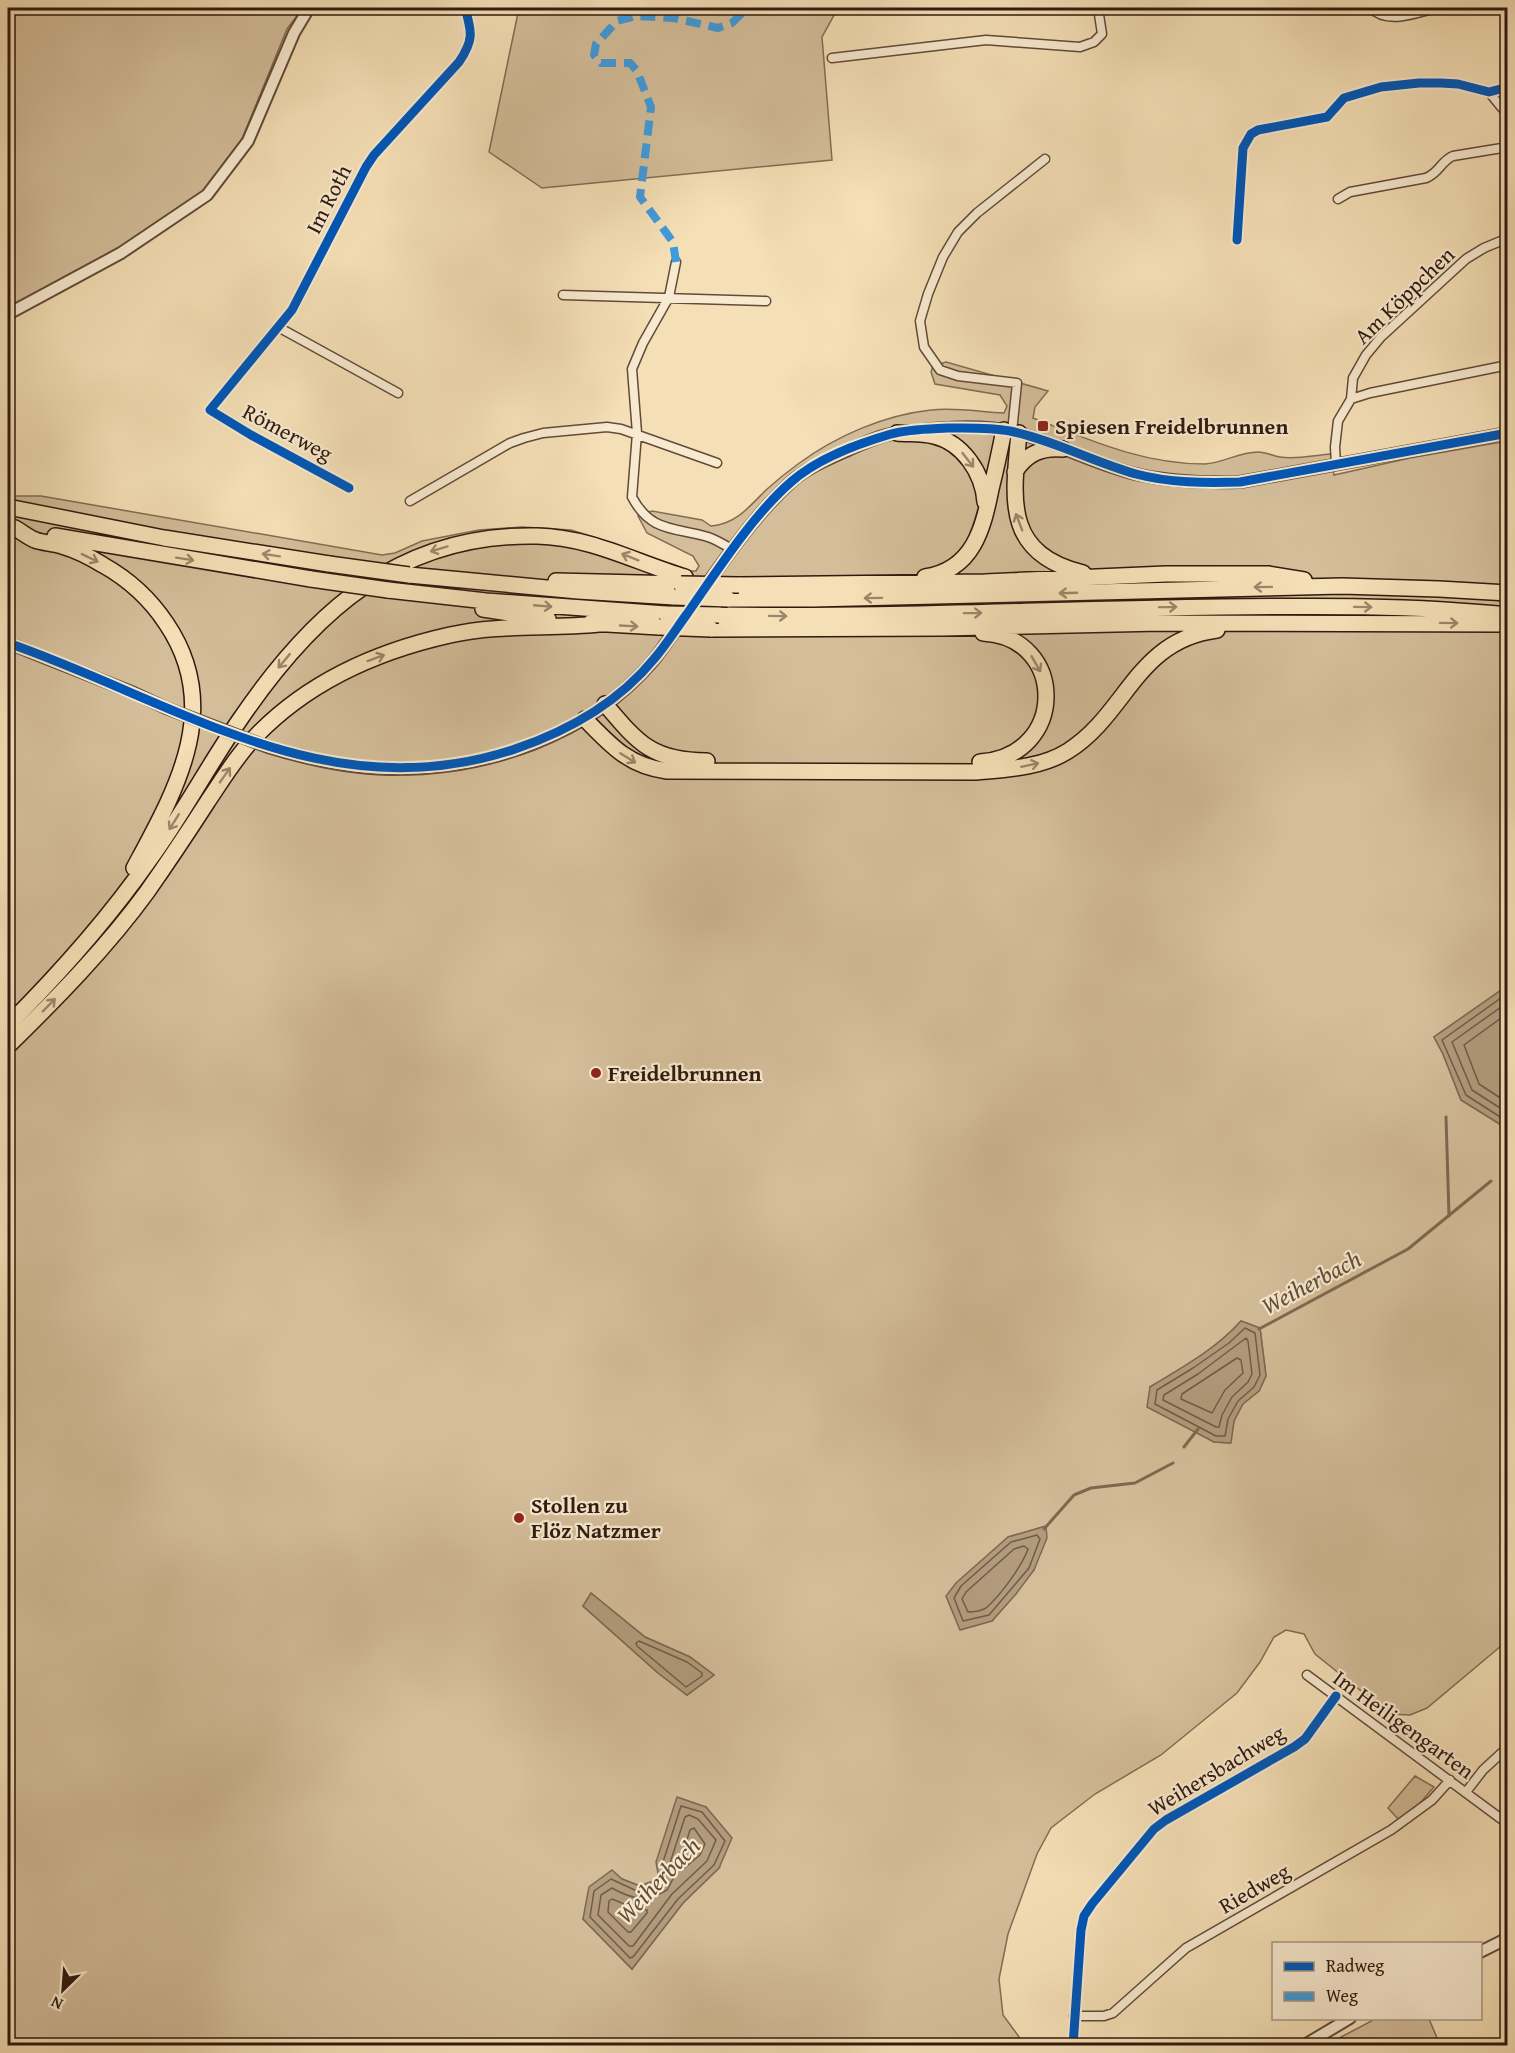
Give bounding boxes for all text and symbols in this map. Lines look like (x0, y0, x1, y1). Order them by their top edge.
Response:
street label: Im Roth (297, 158, 359, 239)
street label: Am Köppchen (1347, 238, 1462, 351)
street label: Römerweg (237, 395, 339, 469)
place label: Spiesen Freidelbrunnen (1055, 410, 1288, 442)
marker: Spiesen Freidelbrunnen (1036, 419, 1050, 433)
one-way arrow (961, 451, 974, 467)
one-way arrow (1013, 514, 1024, 532)
one-way arrow (430, 544, 449, 555)
one-way arrow (262, 549, 282, 560)
one-way arrow (621, 551, 640, 562)
one-way arrow (80, 553, 98, 565)
one-way arrow (175, 553, 195, 564)
one-way arrow (1253, 582, 1273, 593)
one-way arrow (1058, 587, 1078, 599)
one-way arrow (864, 592, 884, 604)
one-way arrow (532, 601, 552, 612)
one-way arrow (1157, 601, 1177, 613)
one-way arrow (1352, 601, 1372, 613)
one-way arrow (962, 607, 982, 619)
one-way arrow (767, 610, 787, 622)
one-way arrow (1439, 617, 1459, 629)
one-way arrow (619, 620, 639, 631)
one-way arrow (367, 651, 385, 662)
one-way arrow (277, 653, 290, 669)
one-way arrow (1030, 655, 1042, 672)
one-way arrow (619, 752, 636, 764)
one-way arrow (1020, 759, 1039, 770)
one-way arrow (219, 768, 231, 784)
one-way arrow (167, 813, 179, 830)
one-way arrow (42, 997, 56, 1012)
place label: Freidelbrunnen (608, 1057, 762, 1089)
marker: Freidelbrunnen (589, 1066, 603, 1080)
water label: Weiherbach (1255, 1241, 1367, 1323)
place label: Stollen zu Flöz Natzmer (531, 1489, 661, 1546)
marker: Stollen zu Flöz Natzmer (512, 1511, 526, 1525)
street label: Im Heiligengarten (1327, 1662, 1482, 1787)
street label: Weihersbachweg (1141, 1716, 1291, 1824)
water label: Weiherbach (608, 1829, 708, 1931)
street label: Riedweg (1213, 1855, 1296, 1921)
legend (1272, 1942, 1482, 2020)
text: Radweg (1326, 1952, 1384, 1979)
north arrow (33, 1960, 93, 2020)
text: Weg (1326, 1982, 1358, 2009)
text: N (46, 1990, 67, 2017)

